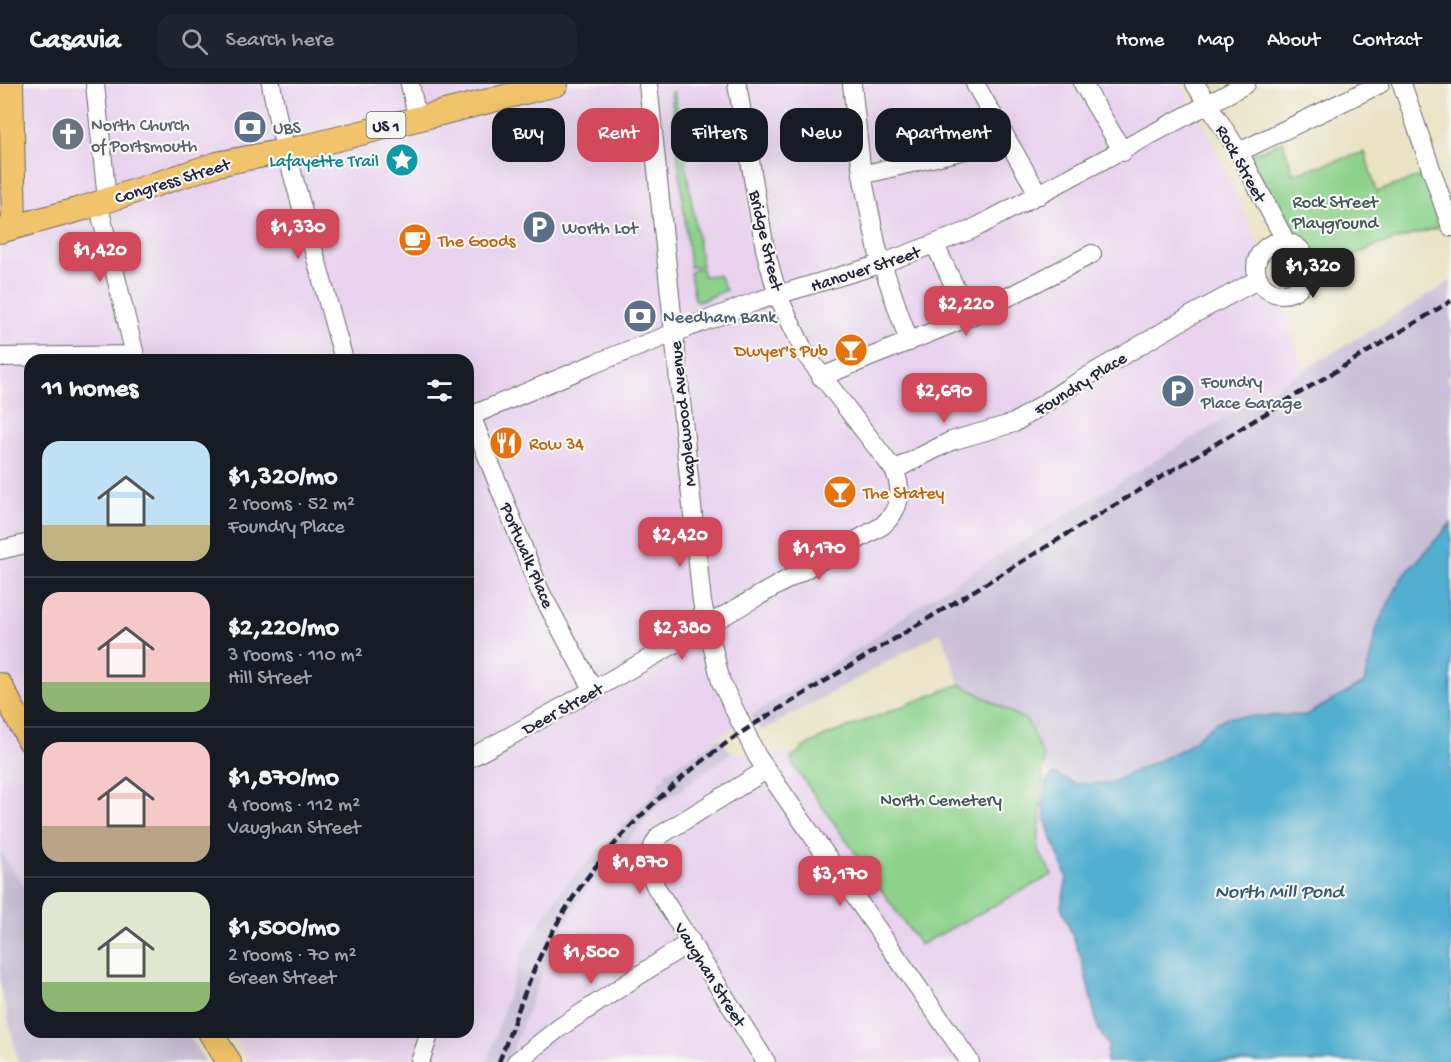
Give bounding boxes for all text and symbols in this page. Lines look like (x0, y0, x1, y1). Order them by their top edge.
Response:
search box (157, 14, 577, 68)
text: Casavia (30, 25, 121, 58)
icon: search (178, 25, 211, 58)
text: Search here (226, 28, 334, 54)
text: Home (1116, 29, 1164, 54)
text: Map (1197, 29, 1234, 54)
text: About (1267, 29, 1320, 54)
text: Contact (1353, 29, 1421, 54)
chip: Buy (492, 108, 565, 162)
chip: Rent (577, 108, 659, 162)
chip: Filters (671, 108, 768, 162)
chip: New (780, 108, 863, 162)
chip: Apartment (875, 108, 1011, 162)
bank icon: UBS (232, 109, 268, 145)
road number: US 1 (366, 112, 406, 138)
church icon: North Church of Portsmouth (50, 116, 86, 152)
place label: North Church of Portsmouth (91, 116, 198, 158)
place label: UBS (273, 119, 302, 140)
street label: Rock Street (1210, 122, 1270, 208)
place icon: Lafayette Trail (384, 142, 420, 178)
place label: Lafayette Trail (269, 152, 379, 173)
street label: Congress Street (113, 154, 234, 210)
street label: Bridge Street (743, 188, 787, 294)
park label: Rock Street Playground (1291, 193, 1380, 235)
pin: $1,330 (249, 209, 347, 260)
parking icon: Worth Lot (521, 209, 557, 245)
text: $1,330 (270, 217, 326, 240)
place label: Worth Lot (562, 219, 639, 240)
cafe icon: The Goods (397, 222, 433, 258)
pin: $1,420 (51, 232, 149, 283)
place label: The Goods (437, 232, 517, 253)
text: $1,420 (73, 240, 127, 263)
street label: Hanover Street (808, 242, 925, 298)
pin: $1,320 (1264, 248, 1362, 299)
text: $1,320 (1286, 256, 1340, 279)
pin: $2,220 (917, 286, 1015, 337)
text: $2,220 (938, 294, 994, 317)
bank icon: Needham Bank (622, 298, 658, 334)
place label: Needham Bank (663, 308, 778, 329)
bar icon: Dwyer's Pub (833, 332, 869, 368)
street label: Maplewood Avenue (666, 339, 703, 488)
place label: Dwyer's Pub (733, 342, 828, 363)
street label: Foundry Place (1030, 348, 1132, 422)
pin: $2,690 (895, 373, 993, 424)
parking icon: Foundry Place Garage (1160, 373, 1196, 409)
place label: Foundry Place Garage (1200, 373, 1303, 415)
icon: filters (423, 374, 456, 407)
text: 11 homes (42, 375, 138, 406)
text: $2,690 (916, 381, 972, 404)
restaurant icon: Row 34 (488, 425, 524, 461)
place label: Row 34 (529, 435, 584, 456)
text: $1,320/mo (228, 463, 338, 494)
icon: home (90, 465, 162, 537)
bar icon: The Statey (822, 474, 858, 510)
place label: The Statey (862, 484, 944, 505)
text: 2 rooms · 52 m² (228, 494, 355, 517)
street label: Portwalk Place (494, 499, 558, 613)
text: Foundry Place (228, 517, 345, 540)
pin: $2,420 (631, 517, 729, 568)
text: $2,420 (652, 525, 708, 548)
pin: $1,170 (770, 530, 868, 581)
text: $1,170 (792, 538, 846, 561)
pin: $2,380 (633, 610, 731, 661)
text: $2,220/mo (228, 614, 339, 645)
icon: home (90, 616, 162, 688)
text: $2,380 (653, 618, 711, 641)
text: 3 rooms · 110 m² (228, 645, 363, 668)
text: Hill Street (228, 668, 311, 691)
street label: Deer Street (518, 679, 609, 741)
text: $1,870/mo (228, 764, 339, 795)
icon: home (90, 766, 162, 838)
park label: North Cemetery (880, 791, 1002, 812)
text: 4 rooms · 112 m² (228, 795, 360, 818)
text: Vaughan Street (228, 818, 360, 841)
pin: $1,870 (591, 844, 689, 895)
text: $1,870 (612, 852, 668, 875)
pin: $3,170 (791, 856, 889, 907)
text: $3,170 (812, 864, 868, 887)
water label: North Mill Pond (1215, 882, 1346, 905)
text: $1,500/mo (228, 914, 340, 945)
icon: home (90, 916, 162, 988)
street label: Vaughan Street (668, 918, 750, 1033)
pin: $1,500 (542, 934, 640, 985)
text: $1,500 (563, 942, 619, 965)
text: 2 rooms · 70 m² (228, 945, 356, 968)
text: Green Street (228, 968, 336, 991)

